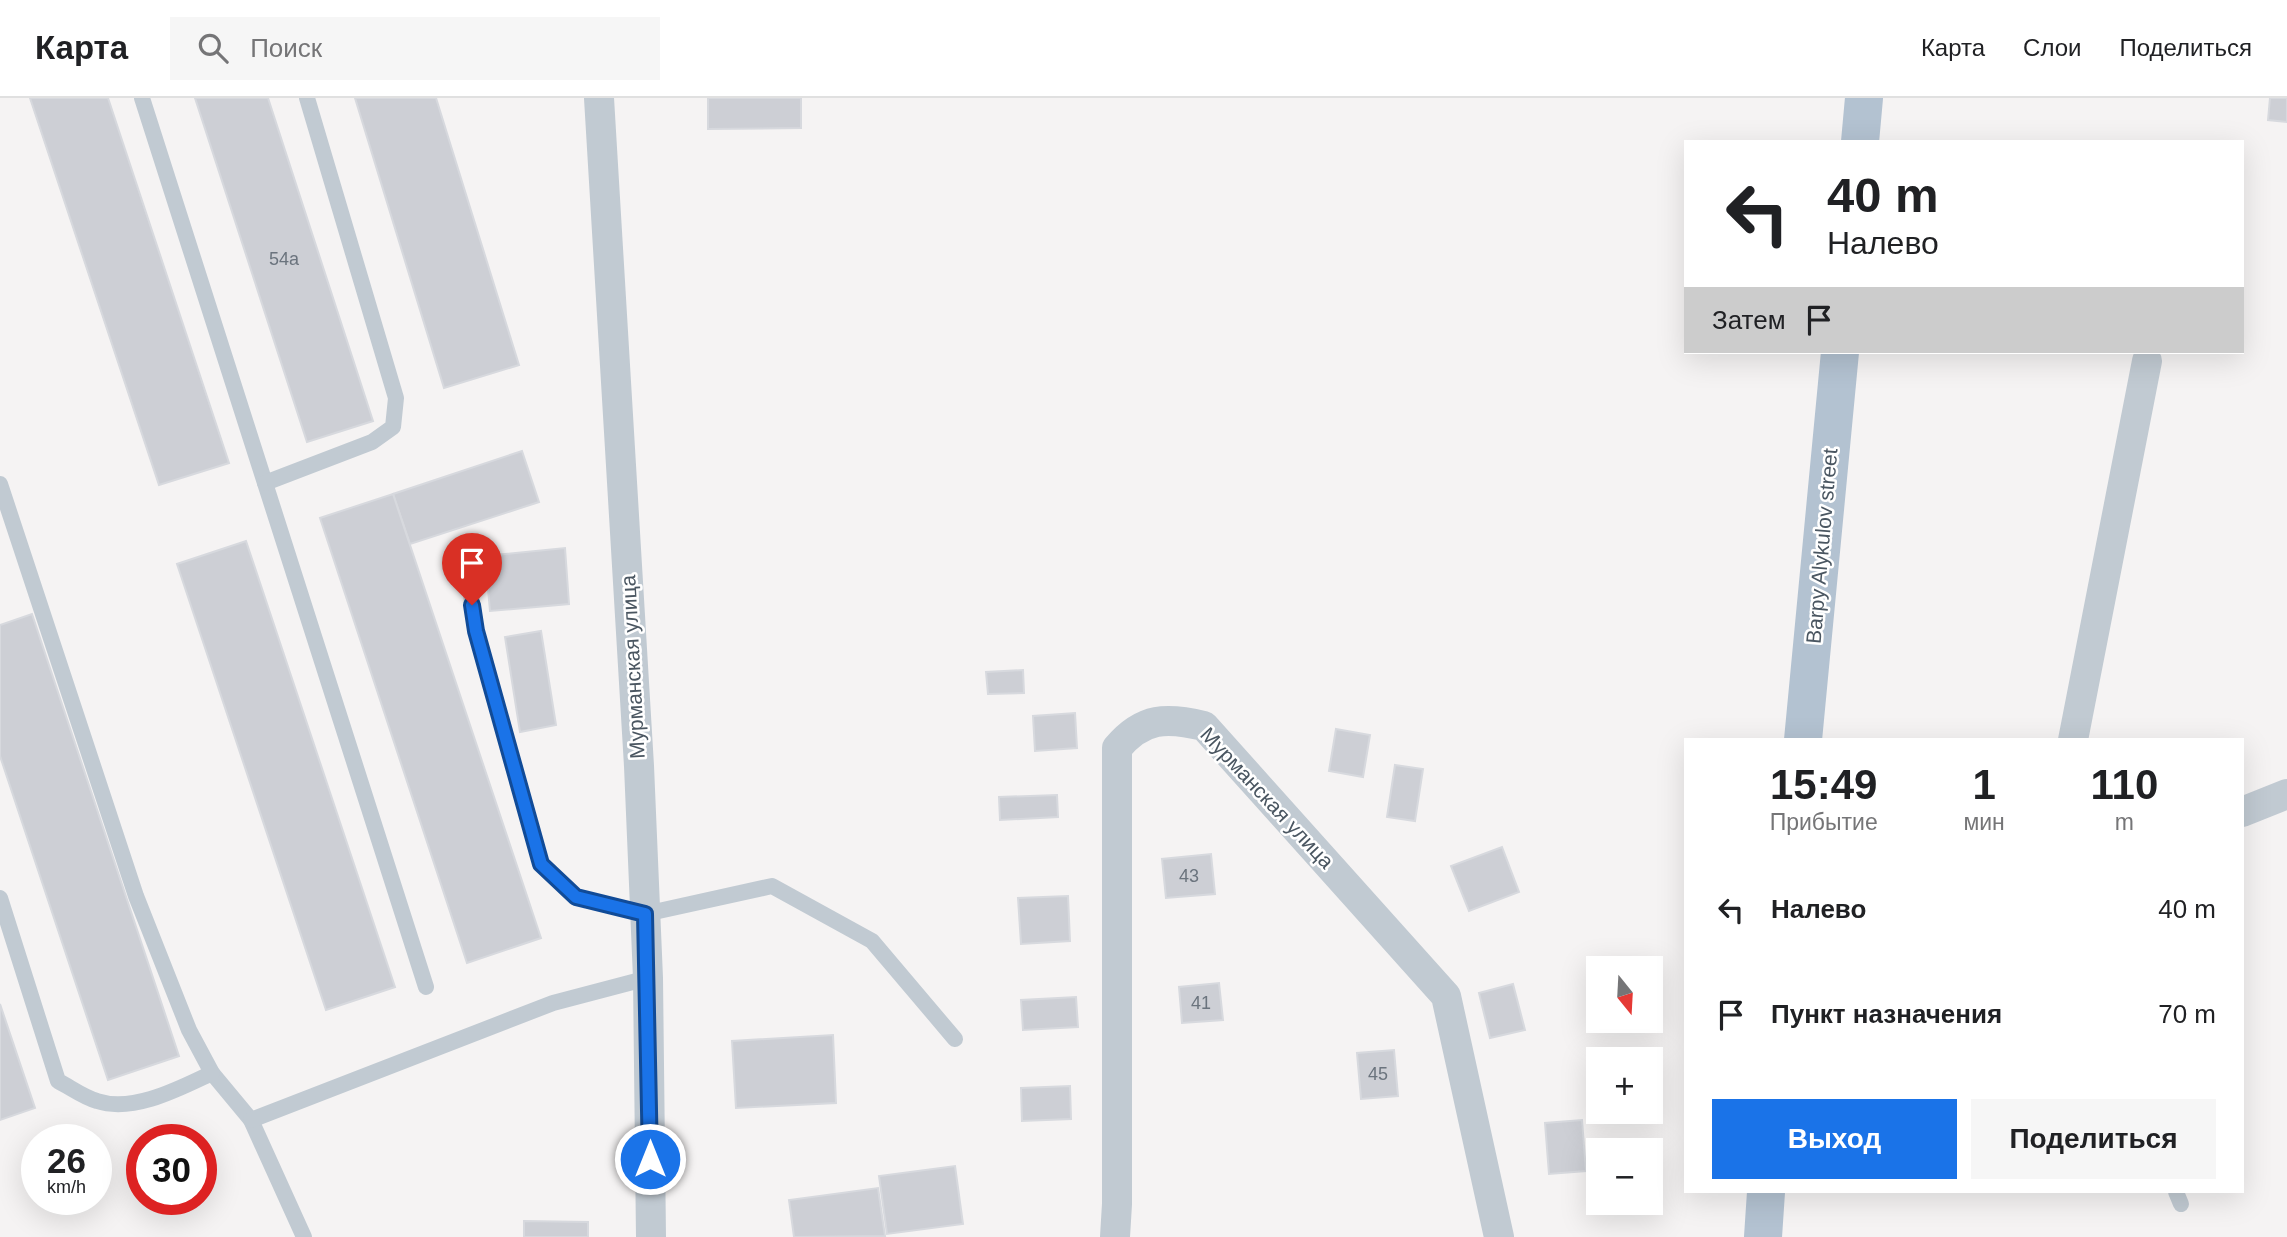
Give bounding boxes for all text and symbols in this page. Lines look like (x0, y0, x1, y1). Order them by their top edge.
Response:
search box (170, 17, 660, 80)
text: Карта (35, 29, 128, 66)
icon: search (194, 29, 232, 67)
text: Поиск (250, 33, 322, 63)
text: Карта (1921, 34, 1985, 61)
text: Слои (2023, 34, 2081, 61)
text: Поделиться (2119, 34, 2252, 61)
icon: left (1712, 168, 1803, 259)
text: 40 m (1827, 168, 1939, 222)
text: Налево (1827, 225, 1939, 261)
house number: 54a (269, 249, 300, 269)
icon: arrive (1800, 301, 1838, 339)
text: Затем (1712, 305, 1786, 335)
street label: Barpy Alykulov street (1802, 447, 1842, 645)
pin (442, 533, 502, 605)
icon: arrive (453, 544, 491, 582)
street label: Мурманская улица (616, 574, 649, 760)
street label: Мурманская улица (1196, 722, 1339, 873)
text: 15:49 (1770, 761, 1877, 808)
text: 1 (1972, 761, 1996, 808)
text: 110 (2091, 761, 2158, 808)
text: Прибытие (1770, 809, 1878, 835)
text: мин (1963, 809, 2005, 835)
text: m (2115, 809, 2134, 835)
house number: 43 (1179, 866, 1199, 886)
icon: left (1712, 891, 1750, 929)
text: Налево (1771, 894, 1866, 924)
text: 40 m (2158, 894, 2216, 924)
north arrow (1586, 956, 1662, 1032)
map controls (1586, 956, 1663, 1215)
house number: 41 (1191, 993, 1211, 1013)
icon: arrive (1712, 996, 1750, 1034)
text: Пункт назначения (1771, 999, 2002, 1029)
text: 70 m (2158, 999, 2216, 1029)
button: + (1586, 1047, 1663, 1124)
house number: 45 (1368, 1064, 1388, 1084)
button: Выход (1712, 1099, 1957, 1179)
button: Поделиться (1971, 1099, 2216, 1179)
position arrow (613, 1122, 687, 1196)
speed limit sign: 30 (126, 1124, 217, 1215)
button: − (1586, 1138, 1663, 1215)
text: 26 (47, 1141, 86, 1180)
text: km/h (47, 1177, 86, 1197)

